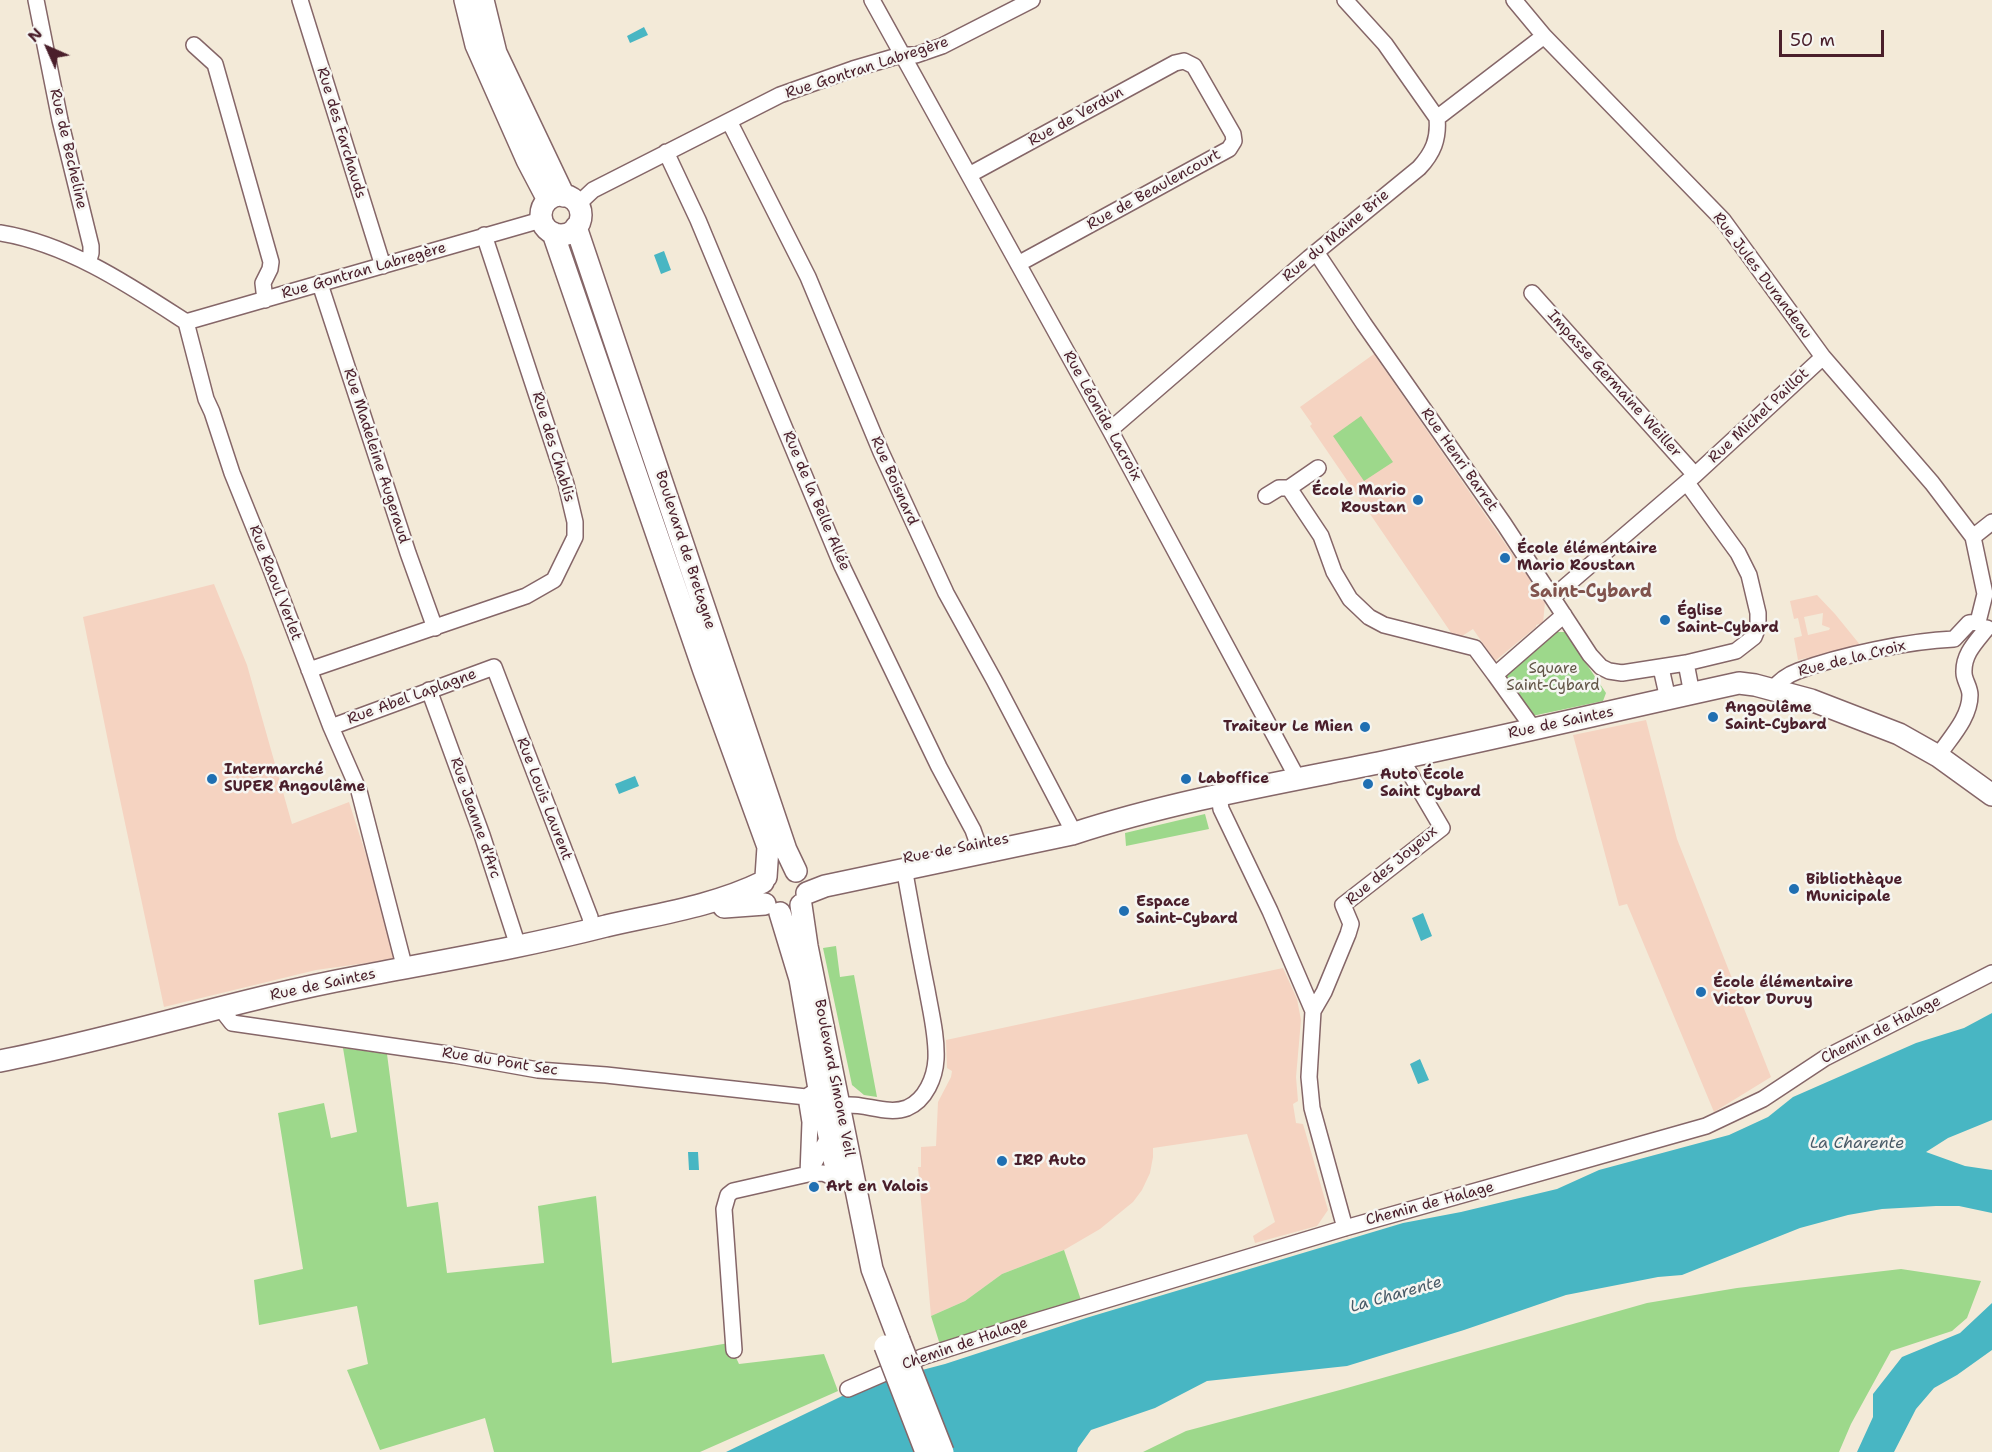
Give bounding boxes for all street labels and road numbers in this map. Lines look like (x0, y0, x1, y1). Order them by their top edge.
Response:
street label: Rue Gontran Labregère (783, 33, 951, 103)
street label: Rue des Farchauds (312, 65, 370, 201)
street label: Rue de Verdun (1025, 83, 1127, 151)
street label: Rue de Becheline (45, 87, 91, 211)
street label: Rue de Beaulencourt (1084, 146, 1224, 234)
street label: Rue du Maine Brie (1279, 186, 1393, 286)
street label: Rue Jules Durandeau (1709, 209, 1815, 343)
street label: Rue Gontran Labregère (280, 239, 448, 303)
street label: Impasse Germaine Weiller (1543, 307, 1685, 461)
street label: Rue Léonide Lacroix (1059, 348, 1145, 484)
street label: Rue Michel Paillot (1705, 365, 1813, 467)
street label: Rue Madeleine Augeraud (339, 366, 413, 546)
street label: Rue des Chablis (528, 390, 578, 504)
street label: Rue Henri Barret (1417, 405, 1501, 515)
street label: Rue de la Belle Allée (778, 428, 854, 574)
street label: Rue Boisnard (866, 434, 922, 528)
street label: Boulevard de Bretagne (651, 468, 719, 632)
street label: Rue Raoul Verlet (245, 523, 305, 643)
street label: Rue de la Croix (1796, 637, 1908, 681)
street label: Rue Abel Laplagne (345, 665, 479, 729)
street label: Rue de Saintes (1507, 703, 1615, 743)
street label: Rue Louis Laurent (512, 735, 576, 863)
street label: Rue Jeanne d'Arc (446, 755, 504, 881)
street label: Rue des Joyeux (1343, 823, 1441, 909)
street label: Rue de Saintes (902, 830, 1010, 868)
street label: Rue de Saintes (269, 965, 377, 1005)
street label: Chemin de Halage (1818, 992, 1944, 1068)
street label: Boulevard Simone Veil (810, 998, 858, 1158)
street label: Rue du Pont Sec (441, 1044, 559, 1080)
street label: Chemin de Halage (1364, 1178, 1496, 1230)
street label: Chemin de Halage (900, 1314, 1030, 1374)

